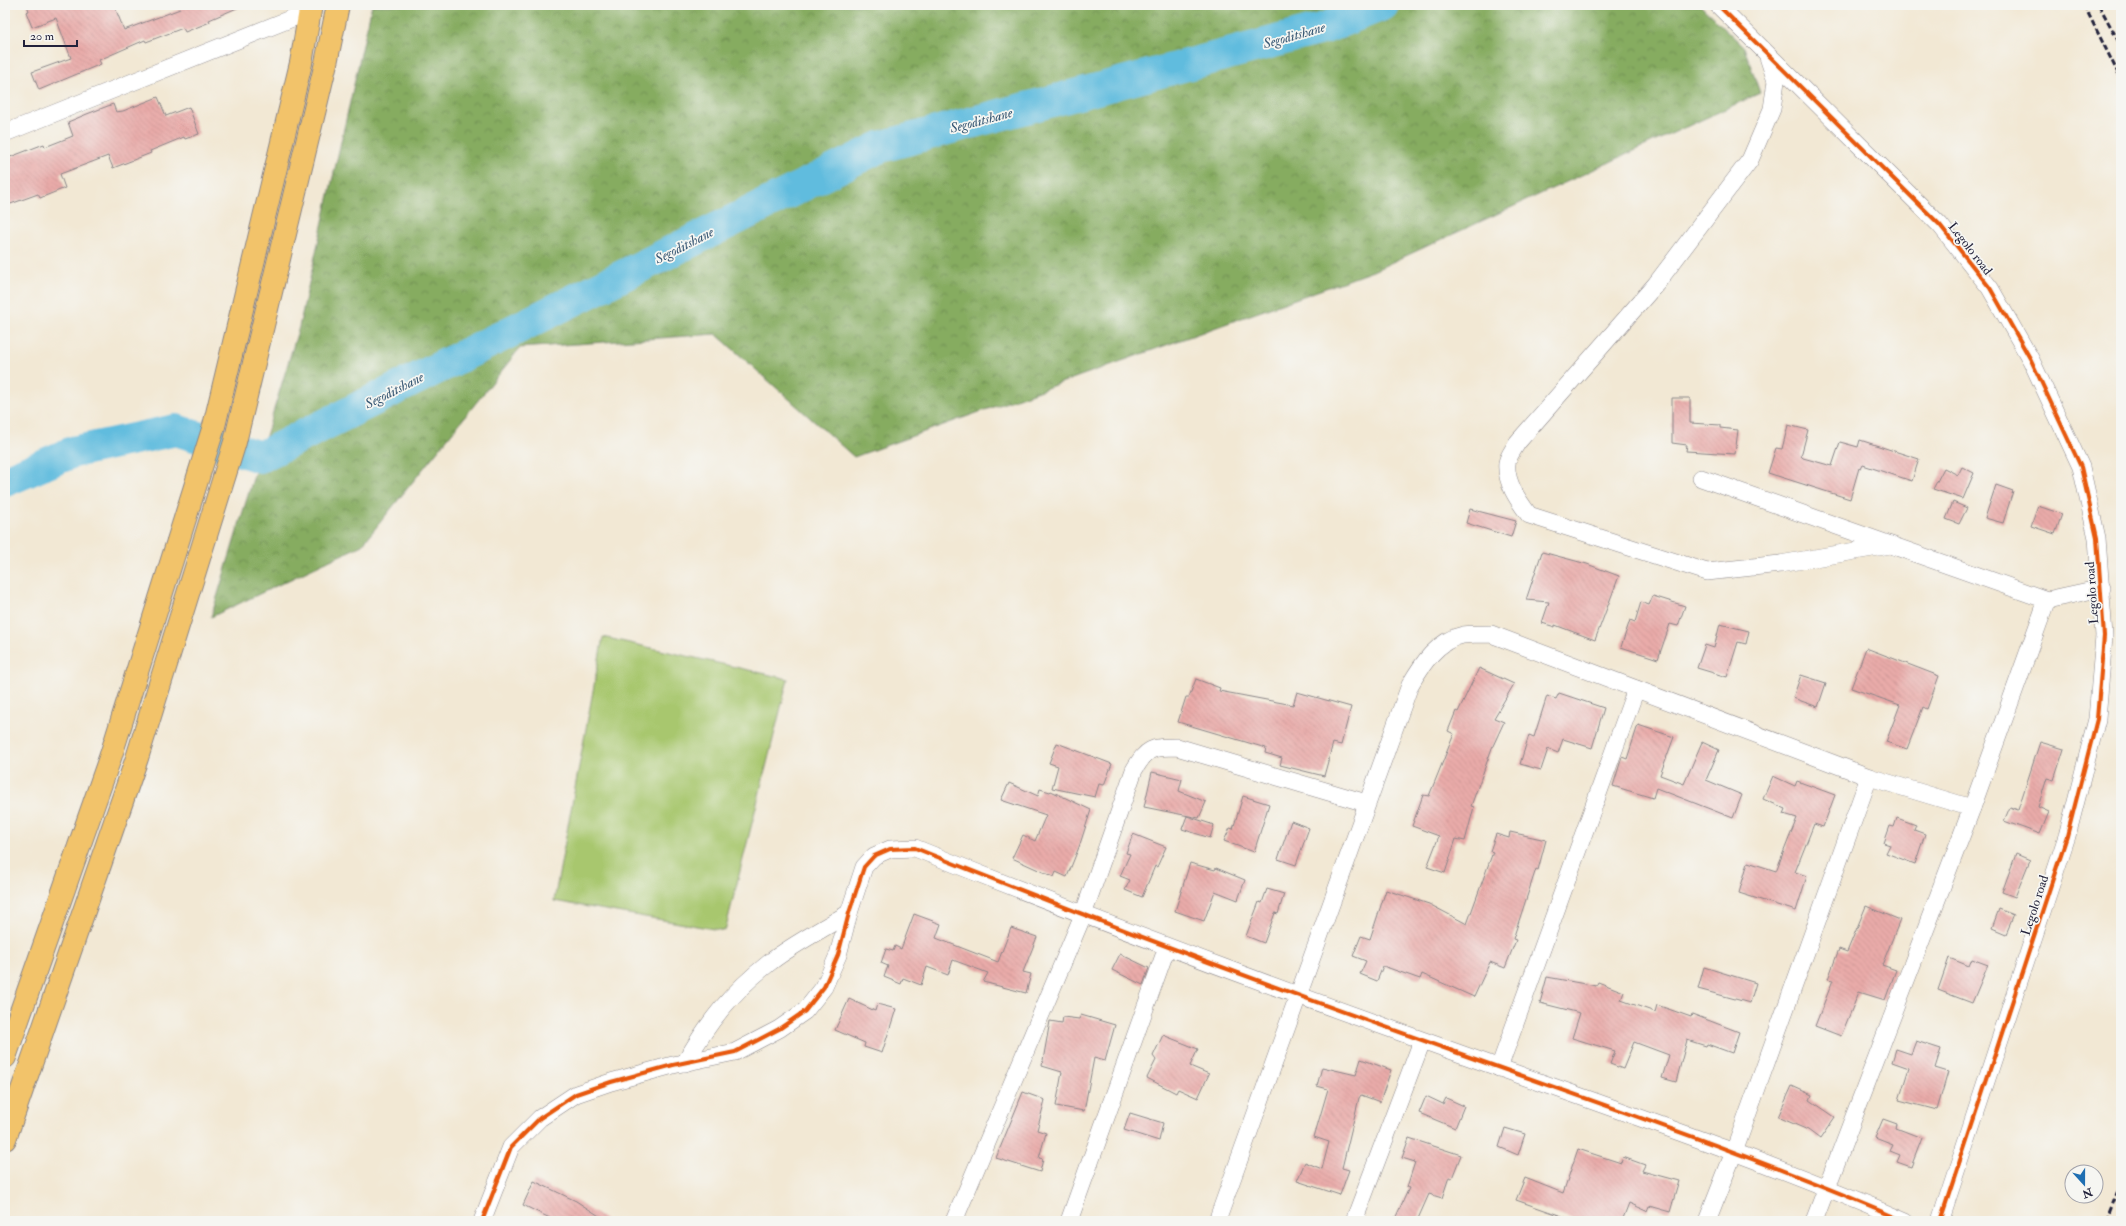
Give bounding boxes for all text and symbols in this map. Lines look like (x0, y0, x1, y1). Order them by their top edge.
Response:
water label: Segoditshane (1260, 18, 1328, 53)
scale bar (24, 22, 77, 48)
text: 20 m (30, 29, 55, 44)
water label: Segoditshane (947, 104, 1015, 137)
street label: Legolo road (1945, 219, 1996, 279)
water label: Segoditshane (651, 223, 717, 268)
water label: Segoditshane (361, 368, 427, 413)
street label: Legolo road (2082, 561, 2102, 625)
street label: Legolo road (2018, 873, 2052, 938)
north arrow (2064, 1164, 2104, 1204)
text: N (2079, 1185, 2095, 1201)

